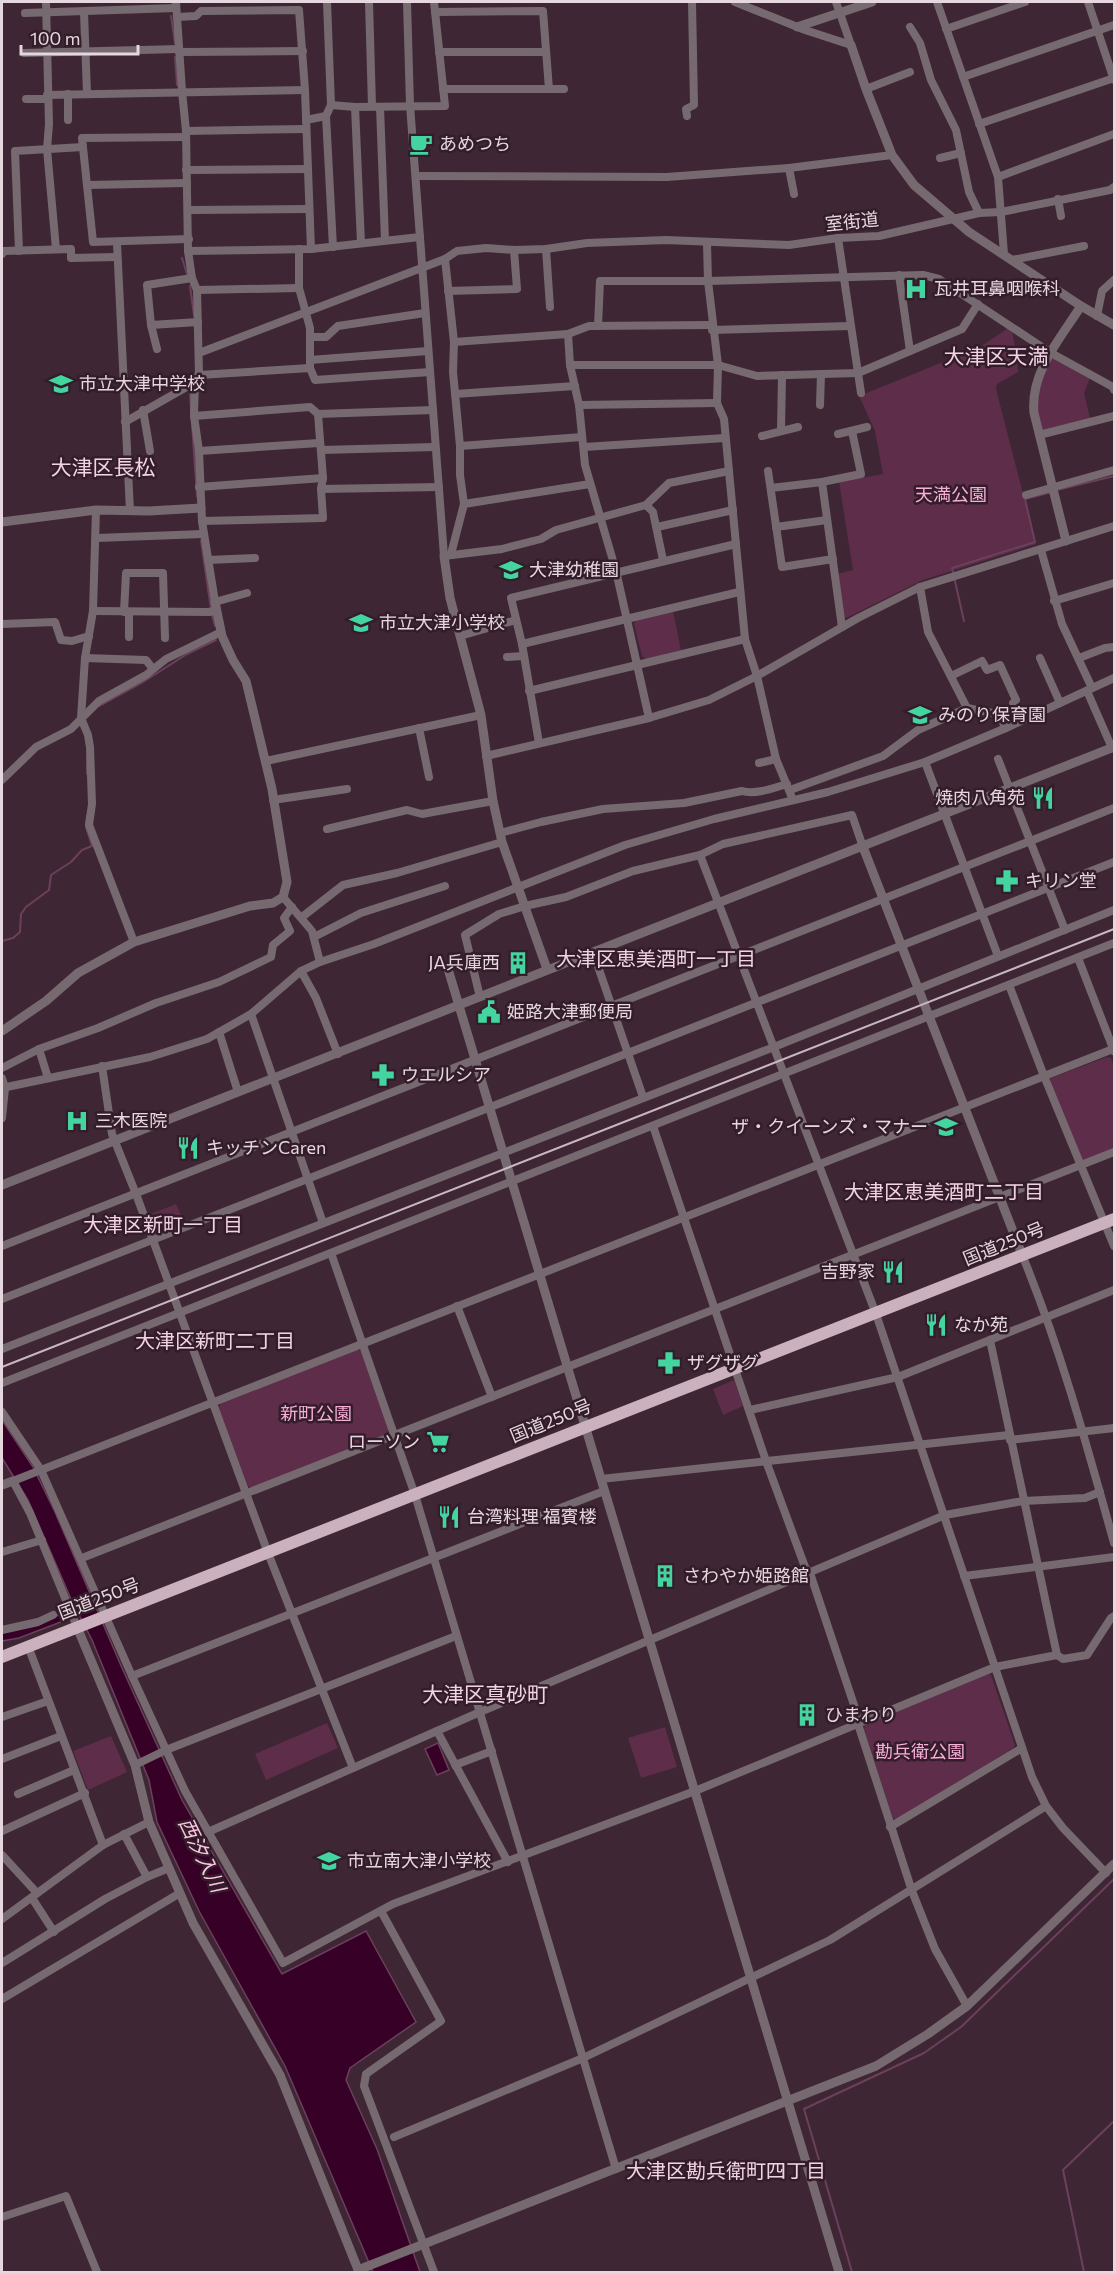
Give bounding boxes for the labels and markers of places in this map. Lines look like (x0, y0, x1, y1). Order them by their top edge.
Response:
cafe icon: あめつち (408, 131, 434, 157)
place label: あめつち (439, 132, 511, 154)
hospital icon: 瓦井耳鼻咽喉科 (903, 276, 929, 302)
place label: 瓦井耳鼻咽喉科 (934, 277, 1060, 299)
school or university icon: 市立大津中学校 (48, 371, 74, 397)
place label: 市立大津中学校 (79, 372, 205, 394)
school or university icon: 大津幼稚園 (498, 557, 524, 583)
place label: 大津幼稚園 (529, 558, 619, 580)
school or university icon: 市立大津小学校 (348, 610, 374, 636)
place label: 市立大津小学校 (379, 611, 505, 633)
school or university icon: みのり保育園 (907, 702, 933, 728)
place label: みのり保育園 (938, 703, 1046, 725)
restaurant icon: 焼肉八角苑 (1030, 785, 1056, 811)
place label: 焼肉八角苑 (935, 786, 1025, 808)
pharmacy icon: キリン堂 (994, 868, 1020, 894)
place label: キリン堂 (1025, 869, 1097, 891)
building icon: JA兵庫西 (505, 950, 531, 976)
place label: JA兵庫西 (428, 951, 500, 973)
public building icon: 姫路大津郵便局 (476, 999, 502, 1025)
place label: 姫路大津郵便局 (507, 1000, 633, 1022)
pharmacy icon: ウエルシア (370, 1062, 396, 1088)
place label: ウエルシア (401, 1063, 491, 1085)
hospital icon: 三木医院 (64, 1108, 90, 1134)
place label: 三木医院 (95, 1109, 167, 1131)
school or university icon: ザ・クイーンズ・マナー (933, 1114, 959, 1140)
place label: ザ・クイーンズ・マナー (731, 1115, 928, 1137)
restaurant icon: キッチンCaren (175, 1135, 201, 1161)
place label: キッチンCaren (206, 1136, 326, 1158)
restaurant icon: 吉野家 (880, 1259, 906, 1285)
place label: 吉野家 (821, 1260, 875, 1282)
restaurant icon: なか苑 (923, 1312, 949, 1338)
place label: なか苑 (954, 1313, 1008, 1335)
pharmacy icon: ザグザグ (656, 1350, 682, 1376)
place label: ザグザグ (687, 1351, 759, 1373)
supermarket icon: ローソン (425, 1429, 451, 1455)
place label: ローソン (348, 1430, 420, 1452)
restaurant icon: 台湾料理 福賓楼 (436, 1504, 462, 1530)
place label: 台湾料理 福賓楼 (467, 1505, 596, 1527)
building icon: さわやか姫路館 (652, 1563, 678, 1589)
place label: さわやか姫路館 (683, 1564, 809, 1586)
building icon: ひまわり (794, 1702, 820, 1728)
place label: ひまわり (825, 1703, 897, 1725)
school or university icon: 市立南大津小学校 (316, 1848, 342, 1874)
place label: 市立南大津小学校 (347, 1849, 491, 1871)

